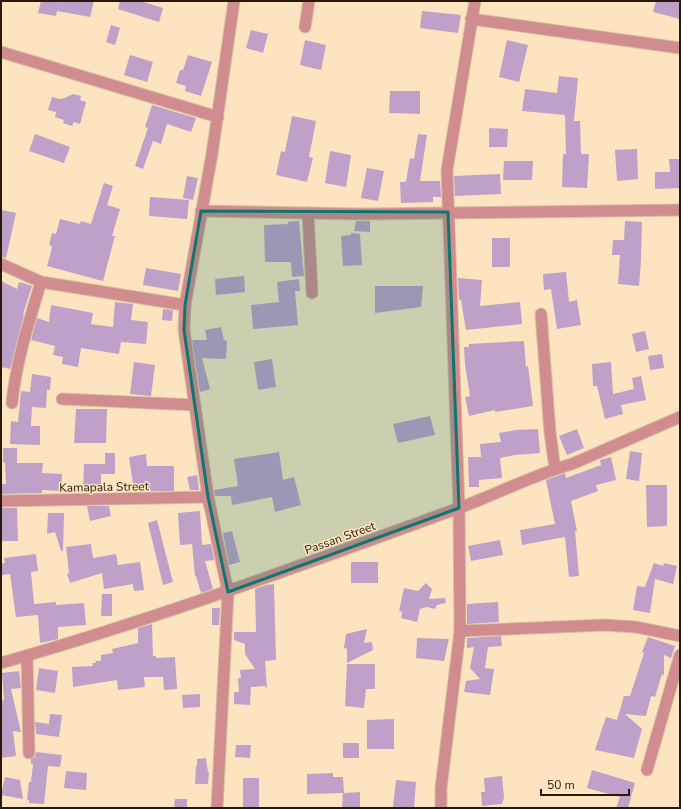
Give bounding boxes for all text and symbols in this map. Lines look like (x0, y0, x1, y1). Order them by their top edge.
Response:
street label: Kamapala Street (59, 478, 150, 496)
street label: Passan Street (302, 518, 378, 558)
scale bar (541, 771, 629, 797)
text: 50 m (547, 777, 575, 793)

